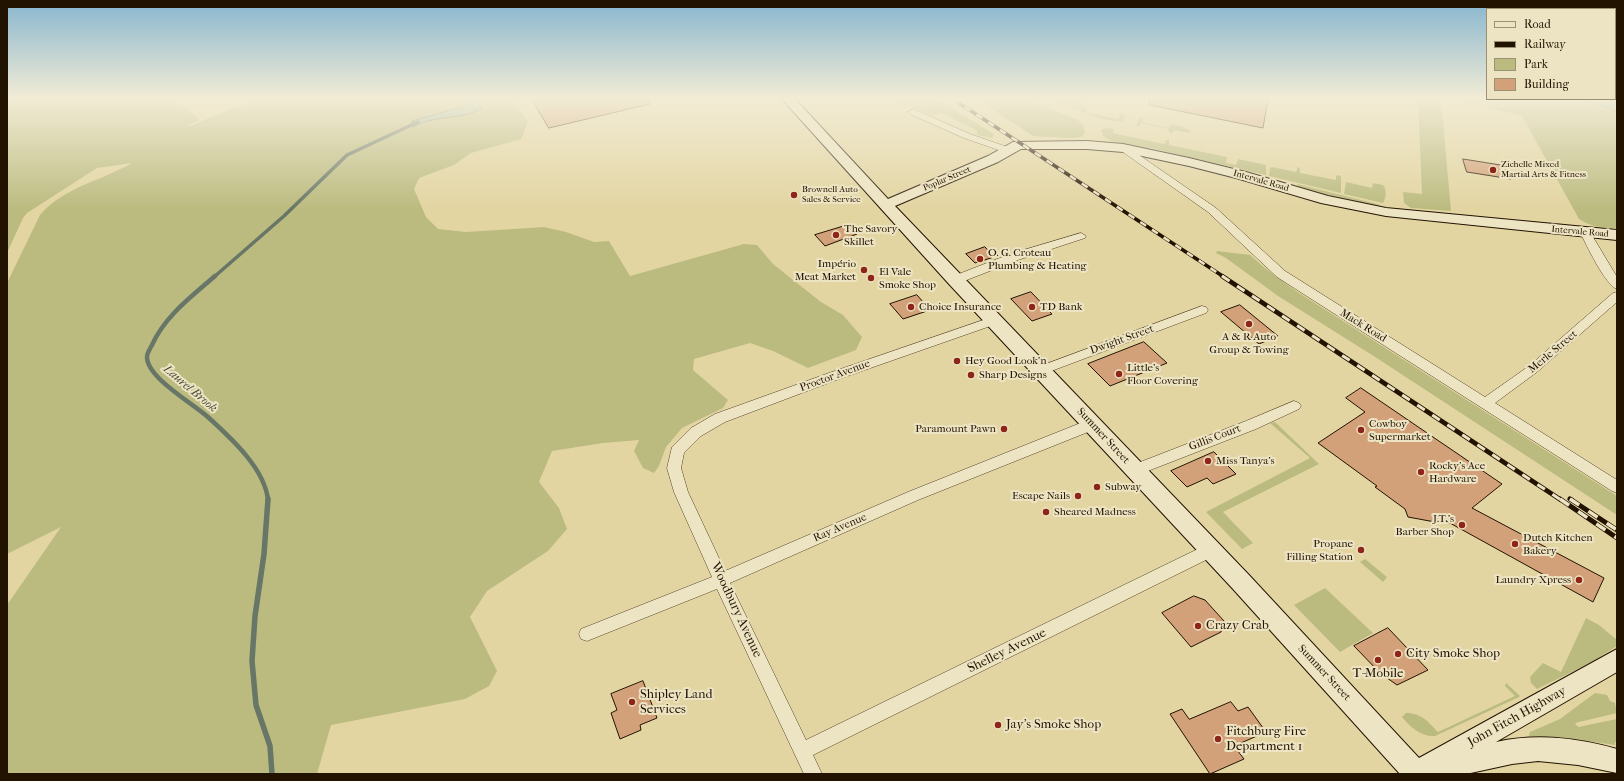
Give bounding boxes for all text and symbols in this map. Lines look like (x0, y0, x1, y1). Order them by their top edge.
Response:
legend (1486, 8, 1616, 100)
text: Road (1524, 17, 1551, 31)
text: Railway (1524, 37, 1566, 51)
text: Park (1524, 57, 1548, 71)
text: Building (1524, 77, 1569, 91)
place label: Zichelle Mixed Martial Arts & Fitness (1501, 160, 1586, 181)
street label: Poplar Street (922, 164, 972, 194)
marker: Zichelle Mixed Martial Arts & Fitness (1488, 165, 1498, 175)
street label: Intervale Road (1232, 168, 1290, 194)
place label: Brownell Auto Sales & Service (802, 185, 861, 206)
marker: Brownell Auto Sales & Service (789, 190, 799, 200)
place label: The Savory Skillet (844, 222, 897, 248)
street label: Intervale Road (1551, 224, 1609, 240)
marker: The Savory Skillet (831, 230, 841, 240)
place label: O. G. Croteau Plumbing & Heating (988, 246, 1086, 272)
marker: O. G. Croteau Plumbing & Heating (975, 254, 985, 264)
place label: Império Meat Market (795, 257, 856, 283)
marker: Império Meat Market (859, 265, 869, 275)
place label: El Vale Smoke Shop (879, 265, 936, 291)
marker: El Vale Smoke Shop (866, 273, 876, 283)
place label: Choice Insurance (919, 300, 1001, 314)
place label: TD Bank (1040, 300, 1082, 314)
marker: Choice Insurance (906, 302, 916, 312)
marker: TD Bank (1027, 302, 1037, 312)
street label: Mack Road (1337, 306, 1389, 346)
marker: A & R Auto Group & Towing (1244, 319, 1254, 329)
street label: Dwight Street (1088, 322, 1156, 358)
street label: Merle Street (1526, 328, 1580, 376)
place label: A & R Auto Group & Towing (1209, 330, 1289, 356)
place label: Hey Good Look'n (965, 354, 1047, 368)
marker: Hey Good Look'n (952, 356, 962, 366)
street label: Proctor Avenue (798, 357, 872, 395)
place label: Little's Floor Covering (1127, 361, 1198, 387)
water label: Laurel Brook (160, 362, 220, 416)
place label: Sharp Designs (979, 368, 1047, 382)
marker: Little's Floor Covering (1114, 369, 1124, 379)
marker: Sharp Designs (966, 370, 976, 380)
street label: Summer Street (1074, 405, 1132, 467)
place label: Cowboy Supermarket (1369, 417, 1431, 443)
place label: Paramount Pawn (915, 422, 996, 436)
street label: Gillis Court (1187, 422, 1243, 454)
marker: Paramount Pawn (999, 424, 1009, 434)
marker: Cowboy Supermarket (1356, 425, 1366, 435)
place label: Miss Tanya's (1216, 454, 1274, 468)
marker: Miss Tanya's (1203, 456, 1213, 466)
place label: Rocky's Ace Hardware (1429, 459, 1485, 485)
marker: Rocky's Ace Hardware (1416, 467, 1426, 477)
place label: Subway (1105, 480, 1141, 494)
marker: Subway (1092, 482, 1102, 492)
place label: Escape Nails (1012, 489, 1070, 503)
marker: Escape Nails (1073, 491, 1083, 501)
place label: Sheared Madness (1054, 505, 1136, 519)
marker: Sheared Madness (1041, 507, 1051, 517)
street label: Ray Avenue (811, 511, 869, 545)
place label: J.T.'s Barber Shop (1395, 512, 1454, 538)
marker: J.T.'s Barber Shop (1457, 520, 1467, 530)
place label: Dutch Kitchen Bakery (1523, 531, 1593, 557)
place label: Propane Filling Station (1286, 537, 1353, 563)
marker: Dutch Kitchen Bakery (1510, 539, 1520, 549)
marker: Propane Filling Station (1356, 545, 1366, 555)
street label: Woodbury Avenue (707, 560, 765, 660)
place label: Laundry Xpress (1495, 573, 1571, 587)
marker: Laundry Xpress (1574, 575, 1584, 585)
place label: Crazy Crab (1206, 618, 1269, 634)
marker: Crazy Crab (1193, 621, 1203, 631)
street label: Shelley Avenue (965, 625, 1049, 677)
street label: Summer Street (1295, 642, 1353, 704)
place label: City Smoke Shop (1406, 646, 1500, 662)
marker: City Smoke Shop (1393, 649, 1403, 659)
marker: T-Mobile (1373, 655, 1383, 665)
place label: T-Mobile (1353, 666, 1403, 682)
street label: John Fitch Highway (1465, 683, 1569, 751)
place label: Shipley Land Services (640, 687, 713, 718)
marker: Shipley Land Services (627, 697, 637, 707)
place label: Jay's Smoke Shop (1006, 717, 1101, 733)
marker: Jay's Smoke Shop (993, 720, 1003, 730)
place label: Fitchburg Fire Department 1 (1226, 724, 1306, 755)
marker: Fitchburg Fire Department 1 (1213, 734, 1223, 744)

